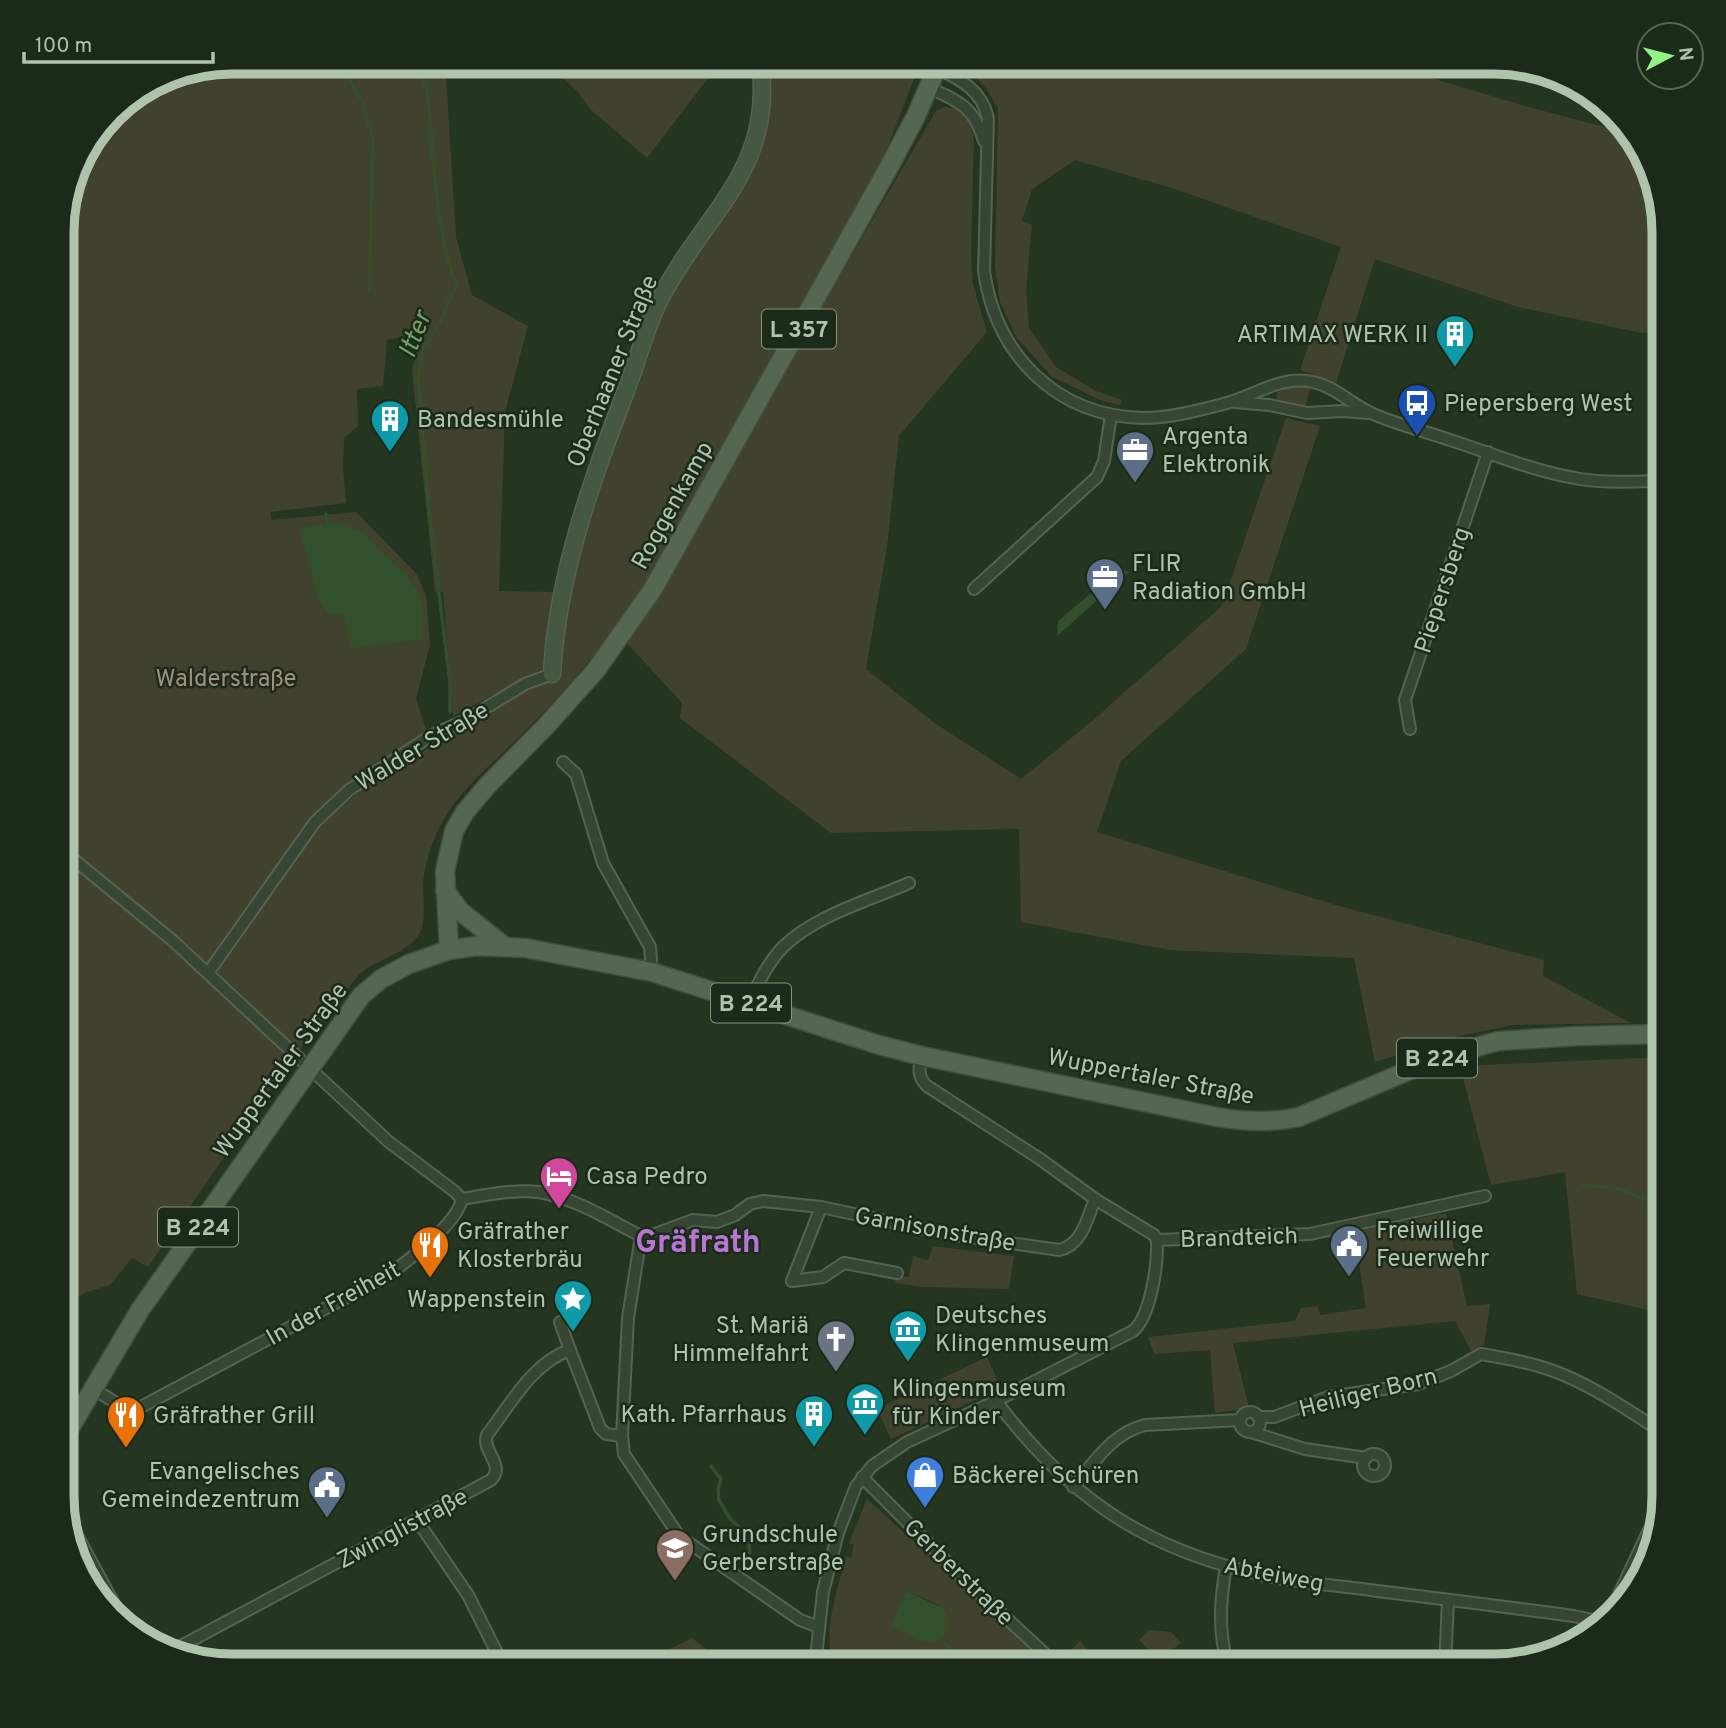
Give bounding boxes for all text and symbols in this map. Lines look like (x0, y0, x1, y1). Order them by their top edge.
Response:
scale bar (24, 21, 214, 65)
north arrow (1635, 21, 1705, 91)
text: 100 m (35, 33, 92, 60)
text: N (1672, 46, 1698, 62)
street label: Oberhaaner Straße (562, 271, 666, 472)
water label: Itter (392, 305, 441, 363)
road number: L 357 (762, 310, 836, 348)
building icon: ARTIMAX WERK II (1434, 313, 1476, 368)
place label: ARTIMAX WERK II (1237, 321, 1428, 351)
bus stop icon: Piepersberg West (1396, 382, 1438, 437)
place label: Piepersberg West (1444, 390, 1633, 420)
building icon: Bandesmühle (369, 398, 411, 453)
place label: Bandesmühle (417, 406, 564, 436)
place label: Argenta Elektronik (1162, 423, 1271, 481)
office icon: Argenta Elektronik (1114, 429, 1156, 484)
street label: Roggenkamp (626, 437, 721, 575)
street label: Piepersberg (1409, 524, 1478, 658)
place label: FLIR Radiation GmbH (1132, 550, 1307, 608)
office icon: FLIR Radiation GmbH (1084, 556, 1126, 611)
park label: Walderstraße (156, 665, 296, 695)
street label: Walder Straße (351, 696, 495, 799)
street label: Wuppertaler Straße (208, 978, 355, 1165)
road number: B 224 (711, 984, 791, 1022)
road number: B 224 (1397, 1038, 1477, 1078)
street label: Wuppertaler Straße (1045, 1043, 1256, 1113)
hotel icon: Casa Pedro (538, 1155, 580, 1210)
place label: Casa Pedro (586, 1163, 708, 1193)
street label: Garnisonstraße (852, 1202, 1017, 1260)
road number: B 224 (158, 1208, 238, 1246)
place label: Freiwillige Feuerwehr (1376, 1217, 1489, 1275)
place label: Gräfrather Klosterbräu (457, 1218, 583, 1276)
street label: Brandteich (1179, 1222, 1299, 1256)
public building icon: Freiwillige Feuerwehr (1328, 1223, 1370, 1278)
restaurant icon: Gräfrather Klosterbräu (409, 1224, 451, 1279)
district label: Gräfrath (635, 1224, 761, 1264)
street label: In der Freiheit (262, 1256, 406, 1354)
place icon: Wappenstein (552, 1278, 594, 1333)
place label: Wappenstein (407, 1286, 546, 1316)
place label: Deutsches Klingenmuseum (935, 1302, 1109, 1360)
museum icon: Deutsches Klingenmuseum (887, 1308, 929, 1363)
place label: St. Mariä Himmelfahrt (672, 1312, 809, 1370)
church icon: St. Mariä Himmelfahrt (815, 1318, 857, 1373)
street label: Heiliger Born (1296, 1362, 1441, 1426)
place label: Klingenmuseum für Kinder (892, 1375, 1066, 1433)
museum icon: Klingenmuseum für Kinder (844, 1381, 886, 1436)
building icon: Kath. Pfarrhaus (793, 1393, 835, 1448)
restaurant icon: Gräfrather Grill (105, 1394, 147, 1449)
place label: Kath. Pfarrhaus (620, 1401, 787, 1431)
place label: Gräfrather Grill (153, 1402, 315, 1432)
shop icon: Bäckerei Schüren (904, 1454, 946, 1509)
place label: Evangelisches Gemeindezentrum (101, 1458, 300, 1516)
place label: Bäckerei Schüren (952, 1462, 1139, 1492)
public building icon: Evangelisches Gemeindezentrum (306, 1464, 348, 1519)
street label: Zwinglistraße (332, 1483, 474, 1577)
street label: Gerberstraße (896, 1513, 1019, 1633)
place label: Grundschule Gerberstraße (702, 1521, 844, 1579)
school or university icon: Grundschule Gerberstraße (654, 1527, 696, 1582)
street label: Abteiweg (1221, 1552, 1326, 1600)

